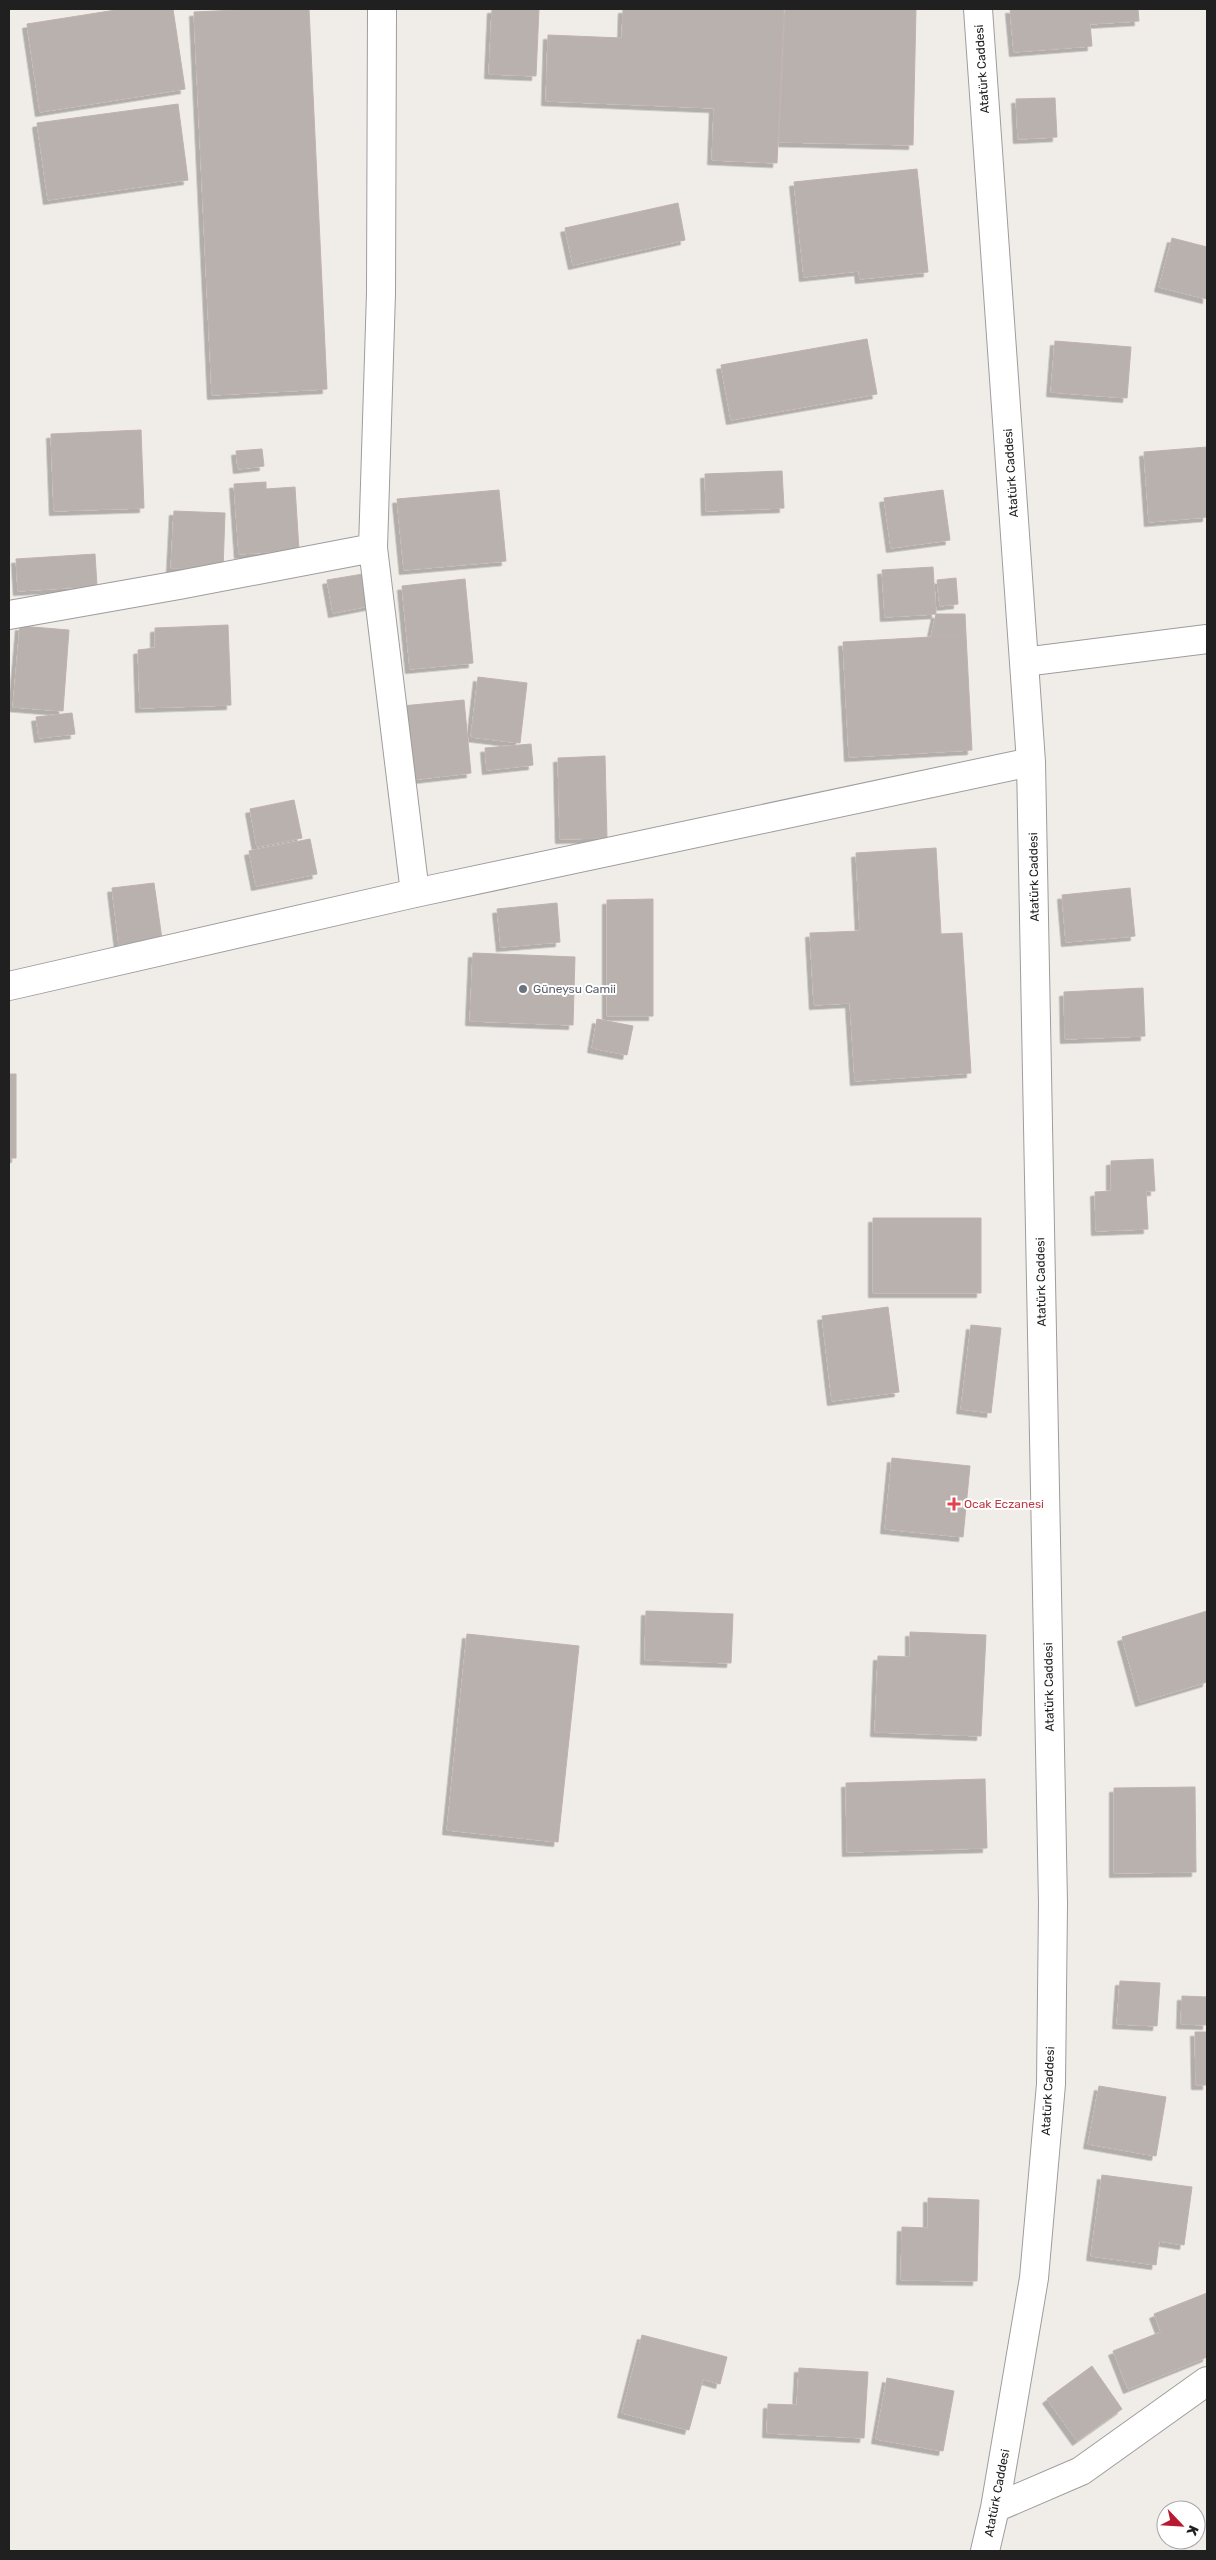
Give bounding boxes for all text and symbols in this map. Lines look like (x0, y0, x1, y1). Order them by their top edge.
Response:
street label: Atatürk Caddesi (972, 24, 992, 114)
street label: Atatürk Caddesi (1001, 428, 1021, 518)
street label: Atatürk Caddesi (1026, 832, 1042, 922)
place label: Güneysu Camii (533, 982, 616, 996)
marker: Güneysu Camii (517, 983, 529, 995)
street label: Atatürk Caddesi (1033, 1237, 1049, 1327)
place label: Ocak Eczanesi (964, 1497, 1044, 1511)
marker: Ocak Eczanesi (948, 1498, 960, 1510)
street label: Atatürk Caddesi (1041, 1642, 1057, 1732)
street label: Atatürk Caddesi (1039, 2046, 1057, 2136)
street label: Atatürk Caddesi (982, 2448, 1012, 2538)
north arrow (1156, 2500, 1206, 2550)
text: K (1182, 2522, 1202, 2539)

